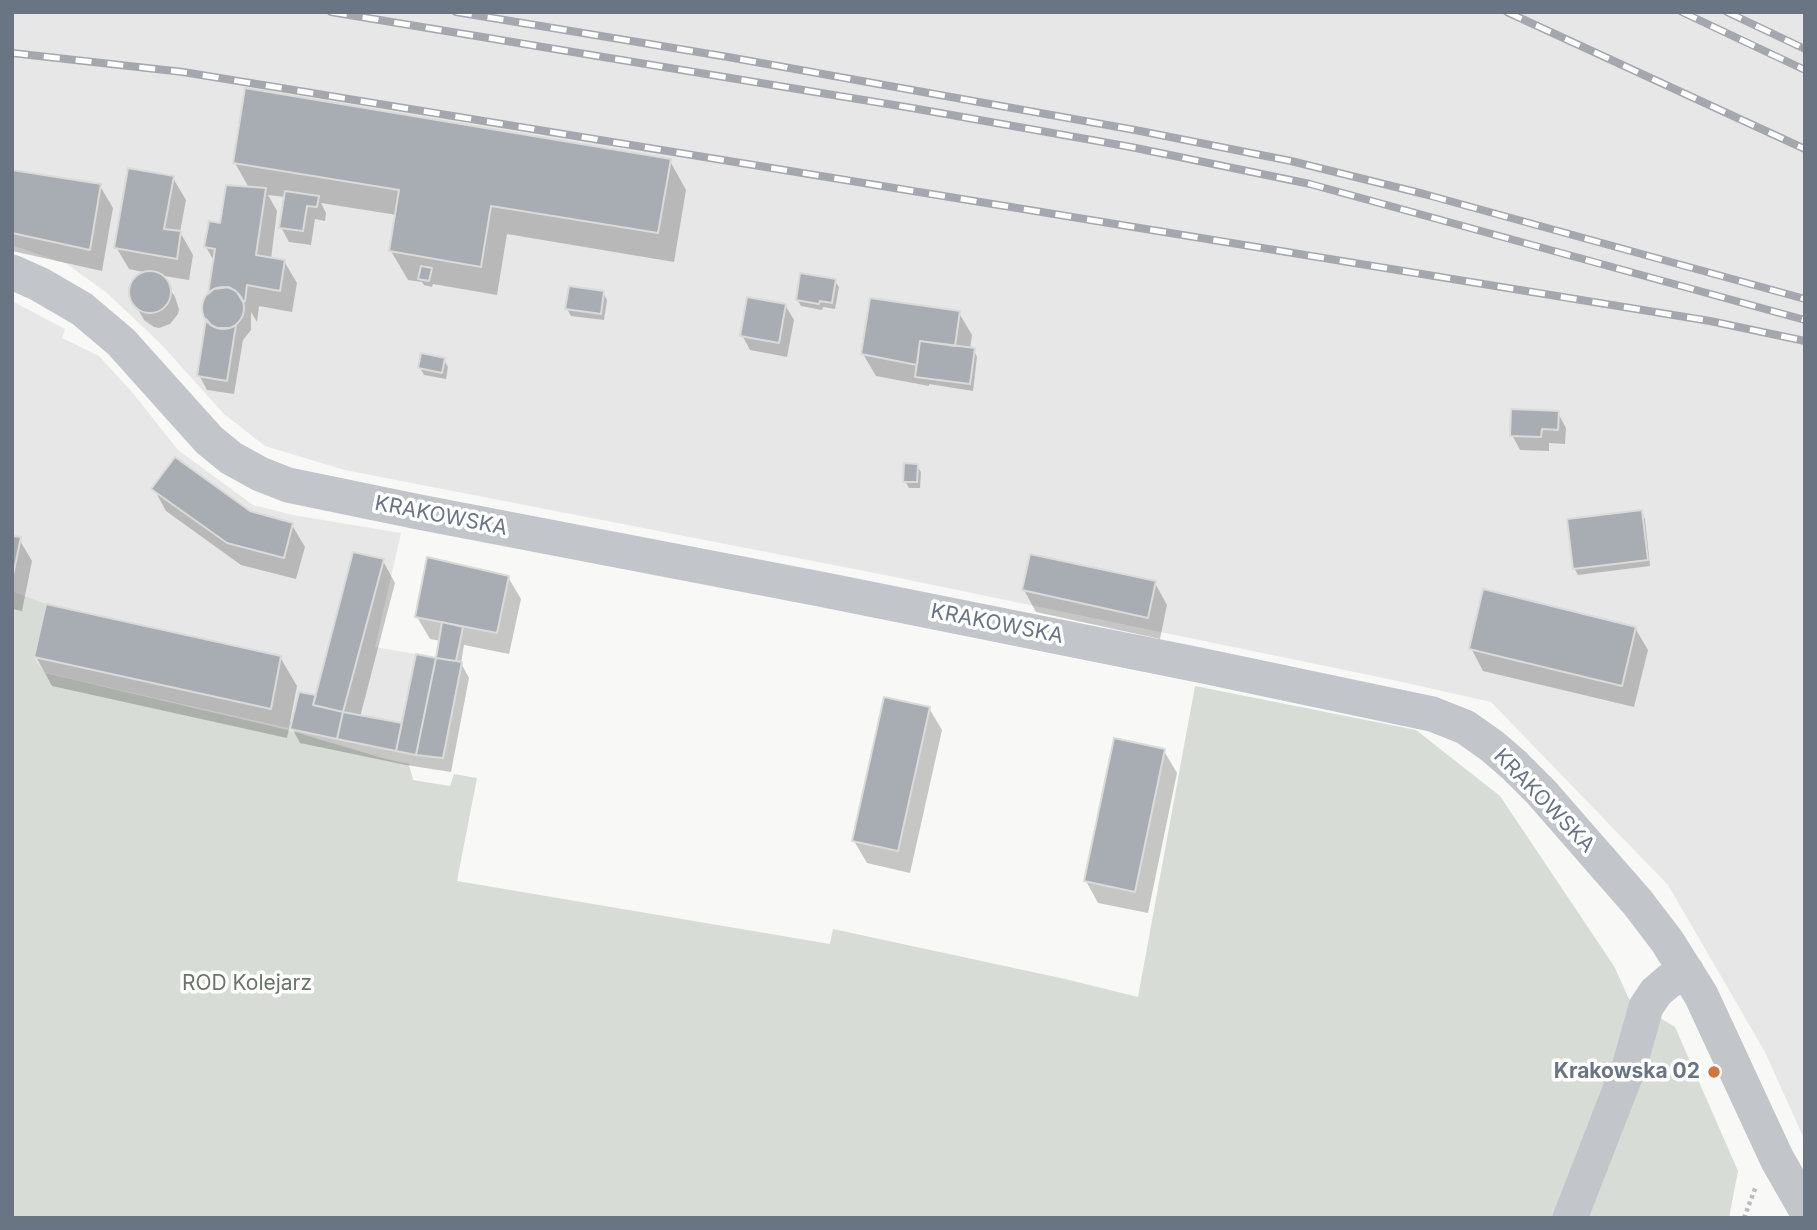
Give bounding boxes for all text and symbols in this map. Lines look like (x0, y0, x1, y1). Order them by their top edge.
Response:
street label: KRAKOWSKA (373, 491, 509, 541)
street label: KRAKOWSKA (929, 599, 1065, 649)
street label: KRAKOWSKA (1488, 744, 1600, 858)
park label: ROD Kolejarz (182, 971, 312, 997)
place label: Krakowska 02 (1554, 1059, 1700, 1085)
marker: Krakowska 02 (1706, 1064, 1722, 1080)

